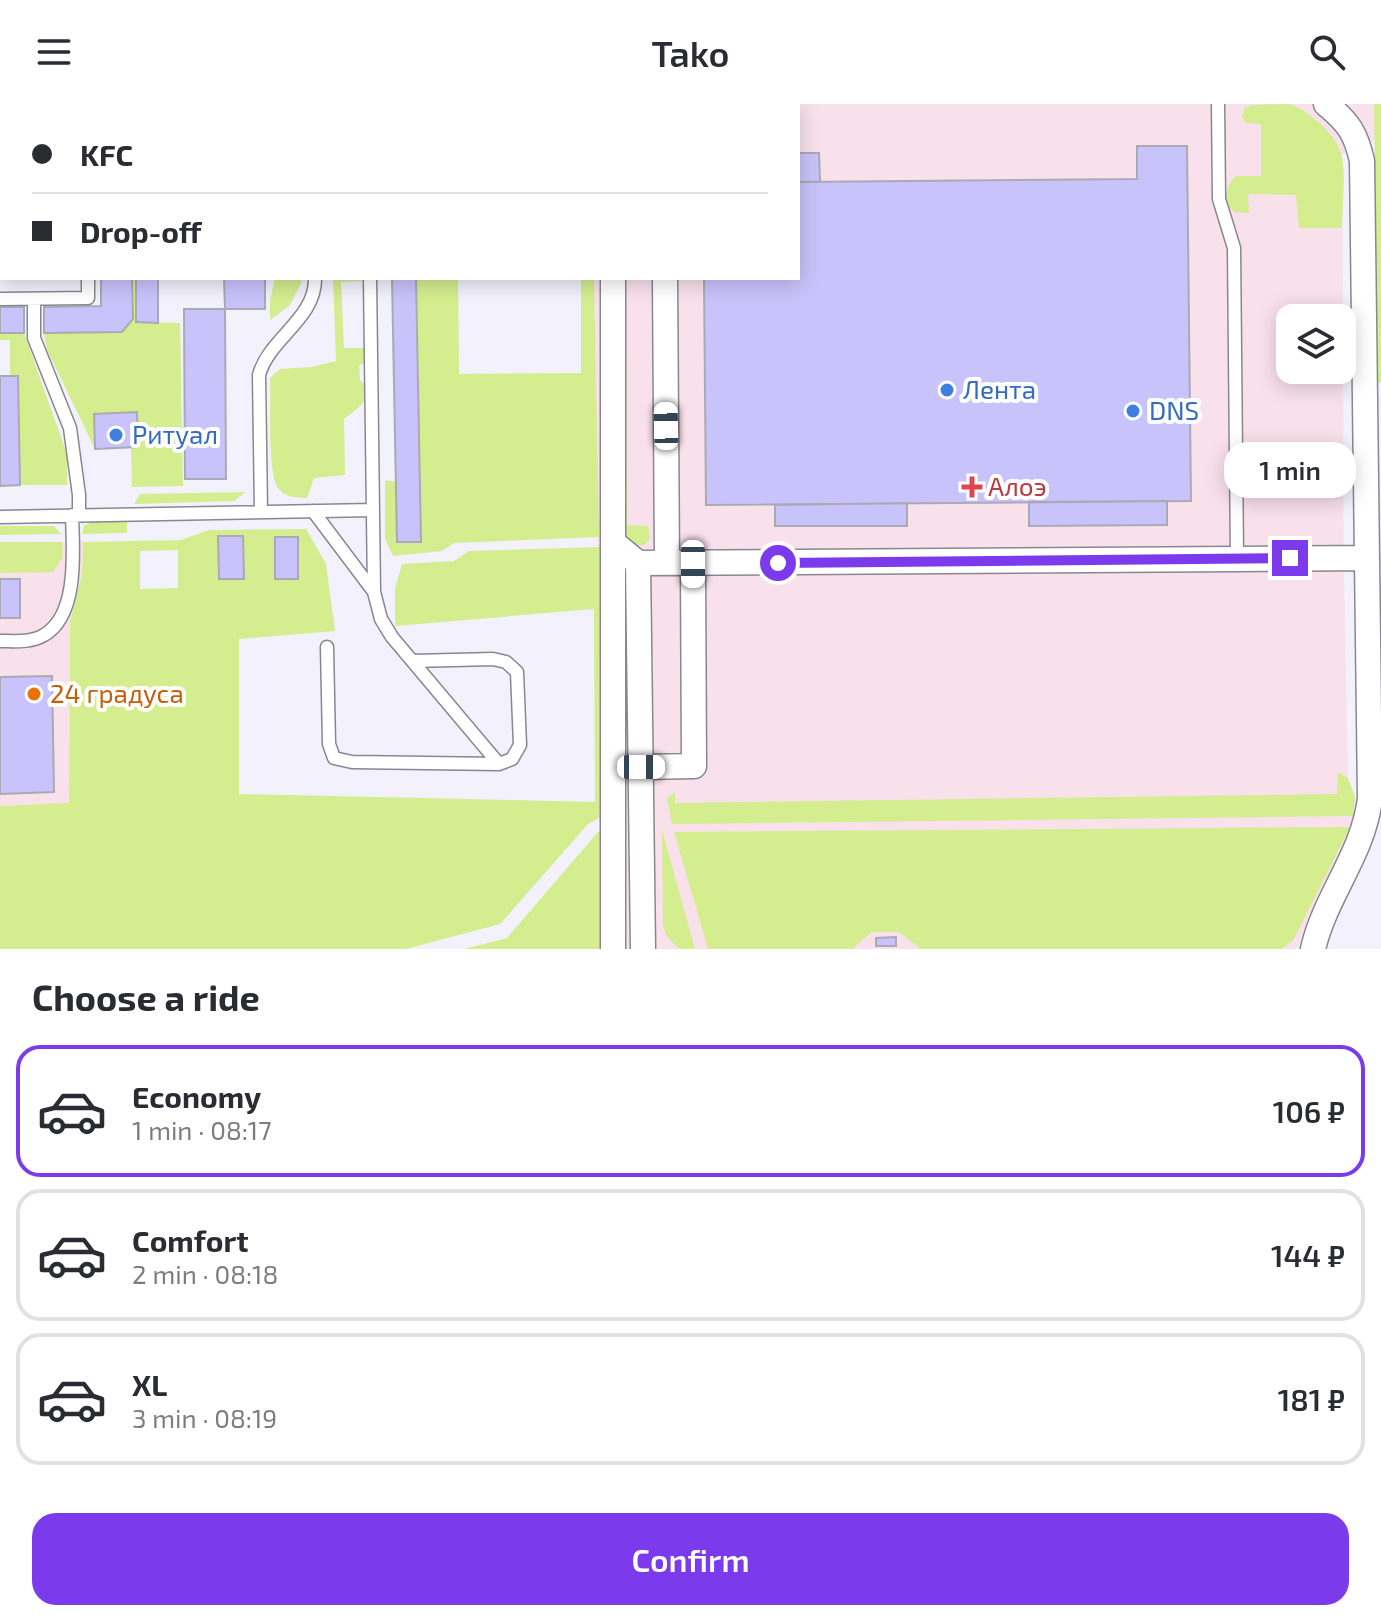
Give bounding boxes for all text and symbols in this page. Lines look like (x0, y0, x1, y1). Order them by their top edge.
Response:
icon: menu (32, 30, 76, 74)
icon: search (1305, 30, 1349, 74)
text: Tako (652, 31, 729, 74)
text: KFC (80, 136, 133, 172)
text: Drop-off (80, 213, 202, 249)
map controls (1276, 304, 1356, 384)
button: layers (1276, 304, 1356, 384)
place label: Лента (963, 373, 1036, 404)
marker: Лента (938, 381, 956, 399)
place label: DNS (1149, 394, 1199, 425)
car (654, 402, 678, 450)
marker: DNS (1124, 402, 1142, 420)
place label: Ритуал (132, 418, 218, 450)
marker: Ритуал (107, 426, 125, 444)
callout: 1 min (1224, 442, 1356, 498)
text: 1 min (1259, 454, 1321, 485)
place label: Алоэ (988, 470, 1047, 501)
marker: Алоэ (963, 478, 981, 496)
car (681, 540, 705, 588)
route end (1272, 540, 1308, 576)
route start (760, 545, 796, 581)
place label: 24 градуса (50, 677, 184, 709)
marker: 24 градуса (25, 685, 43, 703)
car (617, 755, 665, 779)
text: Choose a ride (32, 975, 260, 1018)
icon: car (36, 1075, 108, 1147)
text: Economy (132, 1078, 261, 1114)
text: 106 ₽ (1273, 1093, 1345, 1129)
text: 1 min · 08:17 (132, 1114, 271, 1145)
icon: car (36, 1219, 108, 1291)
text: Comfort (132, 1222, 249, 1258)
text: 144 ₽ (1271, 1237, 1345, 1273)
text: 2 min · 08:18 (132, 1258, 278, 1289)
icon: car (36, 1363, 108, 1435)
text: XL (132, 1366, 167, 1402)
text: 181 ₽ (1278, 1381, 1345, 1417)
text: 3 min · 08:19 (132, 1402, 277, 1433)
button: Confirm (32, 1513, 1349, 1605)

